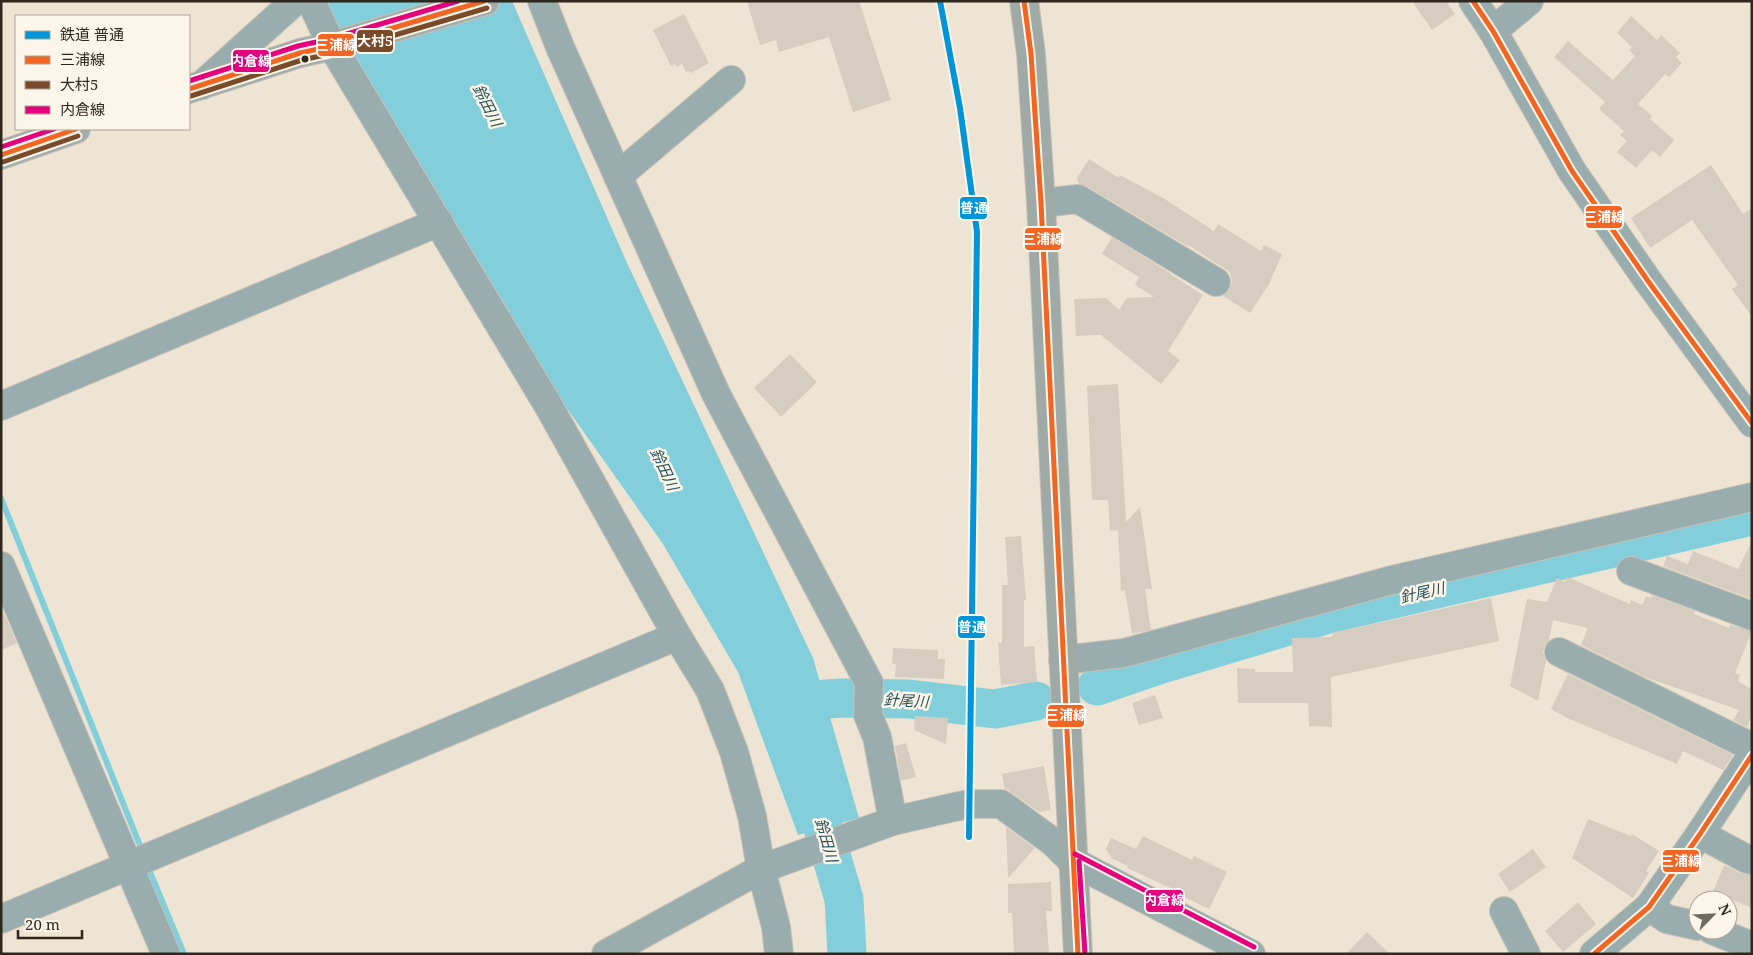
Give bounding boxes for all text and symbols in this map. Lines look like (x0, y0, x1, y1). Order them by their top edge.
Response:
legend (15, 15, 190, 130)
text: 鉄道 普通 (60, 24, 124, 44)
line badge: 大村5 (356, 29, 394, 53)
text: 大村5 (357, 31, 393, 50)
line badge: 三浦線 (317, 33, 355, 57)
text: 三浦線 (315, 35, 357, 54)
text: 三浦線 (60, 49, 105, 69)
line badge: 内倉線 (232, 49, 270, 73)
text: 内倉線 (230, 51, 272, 70)
unlabelled marker (300, 54, 310, 64)
text: 大村5 (60, 74, 98, 94)
water label: 鈴田川 (469, 80, 508, 131)
text: 内倉線 (60, 99, 105, 119)
line badge: 普通 (959, 196, 988, 220)
text: 普通 (960, 198, 988, 217)
line badge: 三浦線 (1585, 205, 1623, 229)
text: 三浦線 (1583, 207, 1625, 226)
line badge: 三浦線 (1024, 227, 1062, 251)
text: 三浦線 (1022, 229, 1064, 248)
water label: 鈴田川 (646, 444, 684, 495)
water label: 針尾川 (1398, 577, 1448, 607)
line badge: 普通 (957, 615, 986, 639)
text: 普通 (958, 617, 986, 636)
water label: 針尾川 (883, 689, 931, 711)
line badge: 三浦線 (1047, 704, 1085, 728)
text: 三浦線 (1045, 705, 1087, 724)
water label: 鈴田川 (811, 816, 843, 866)
line badge: 三浦線 (1662, 849, 1700, 873)
text: 三浦線 (1660, 851, 1702, 870)
line badge: 内倉線 (1145, 889, 1184, 913)
text: 内倉線 (1143, 890, 1185, 909)
north arrow (1688, 890, 1738, 940)
text: N (1714, 901, 1736, 918)
scale bar (18, 908, 81, 940)
text: 20 m (25, 914, 60, 934)

